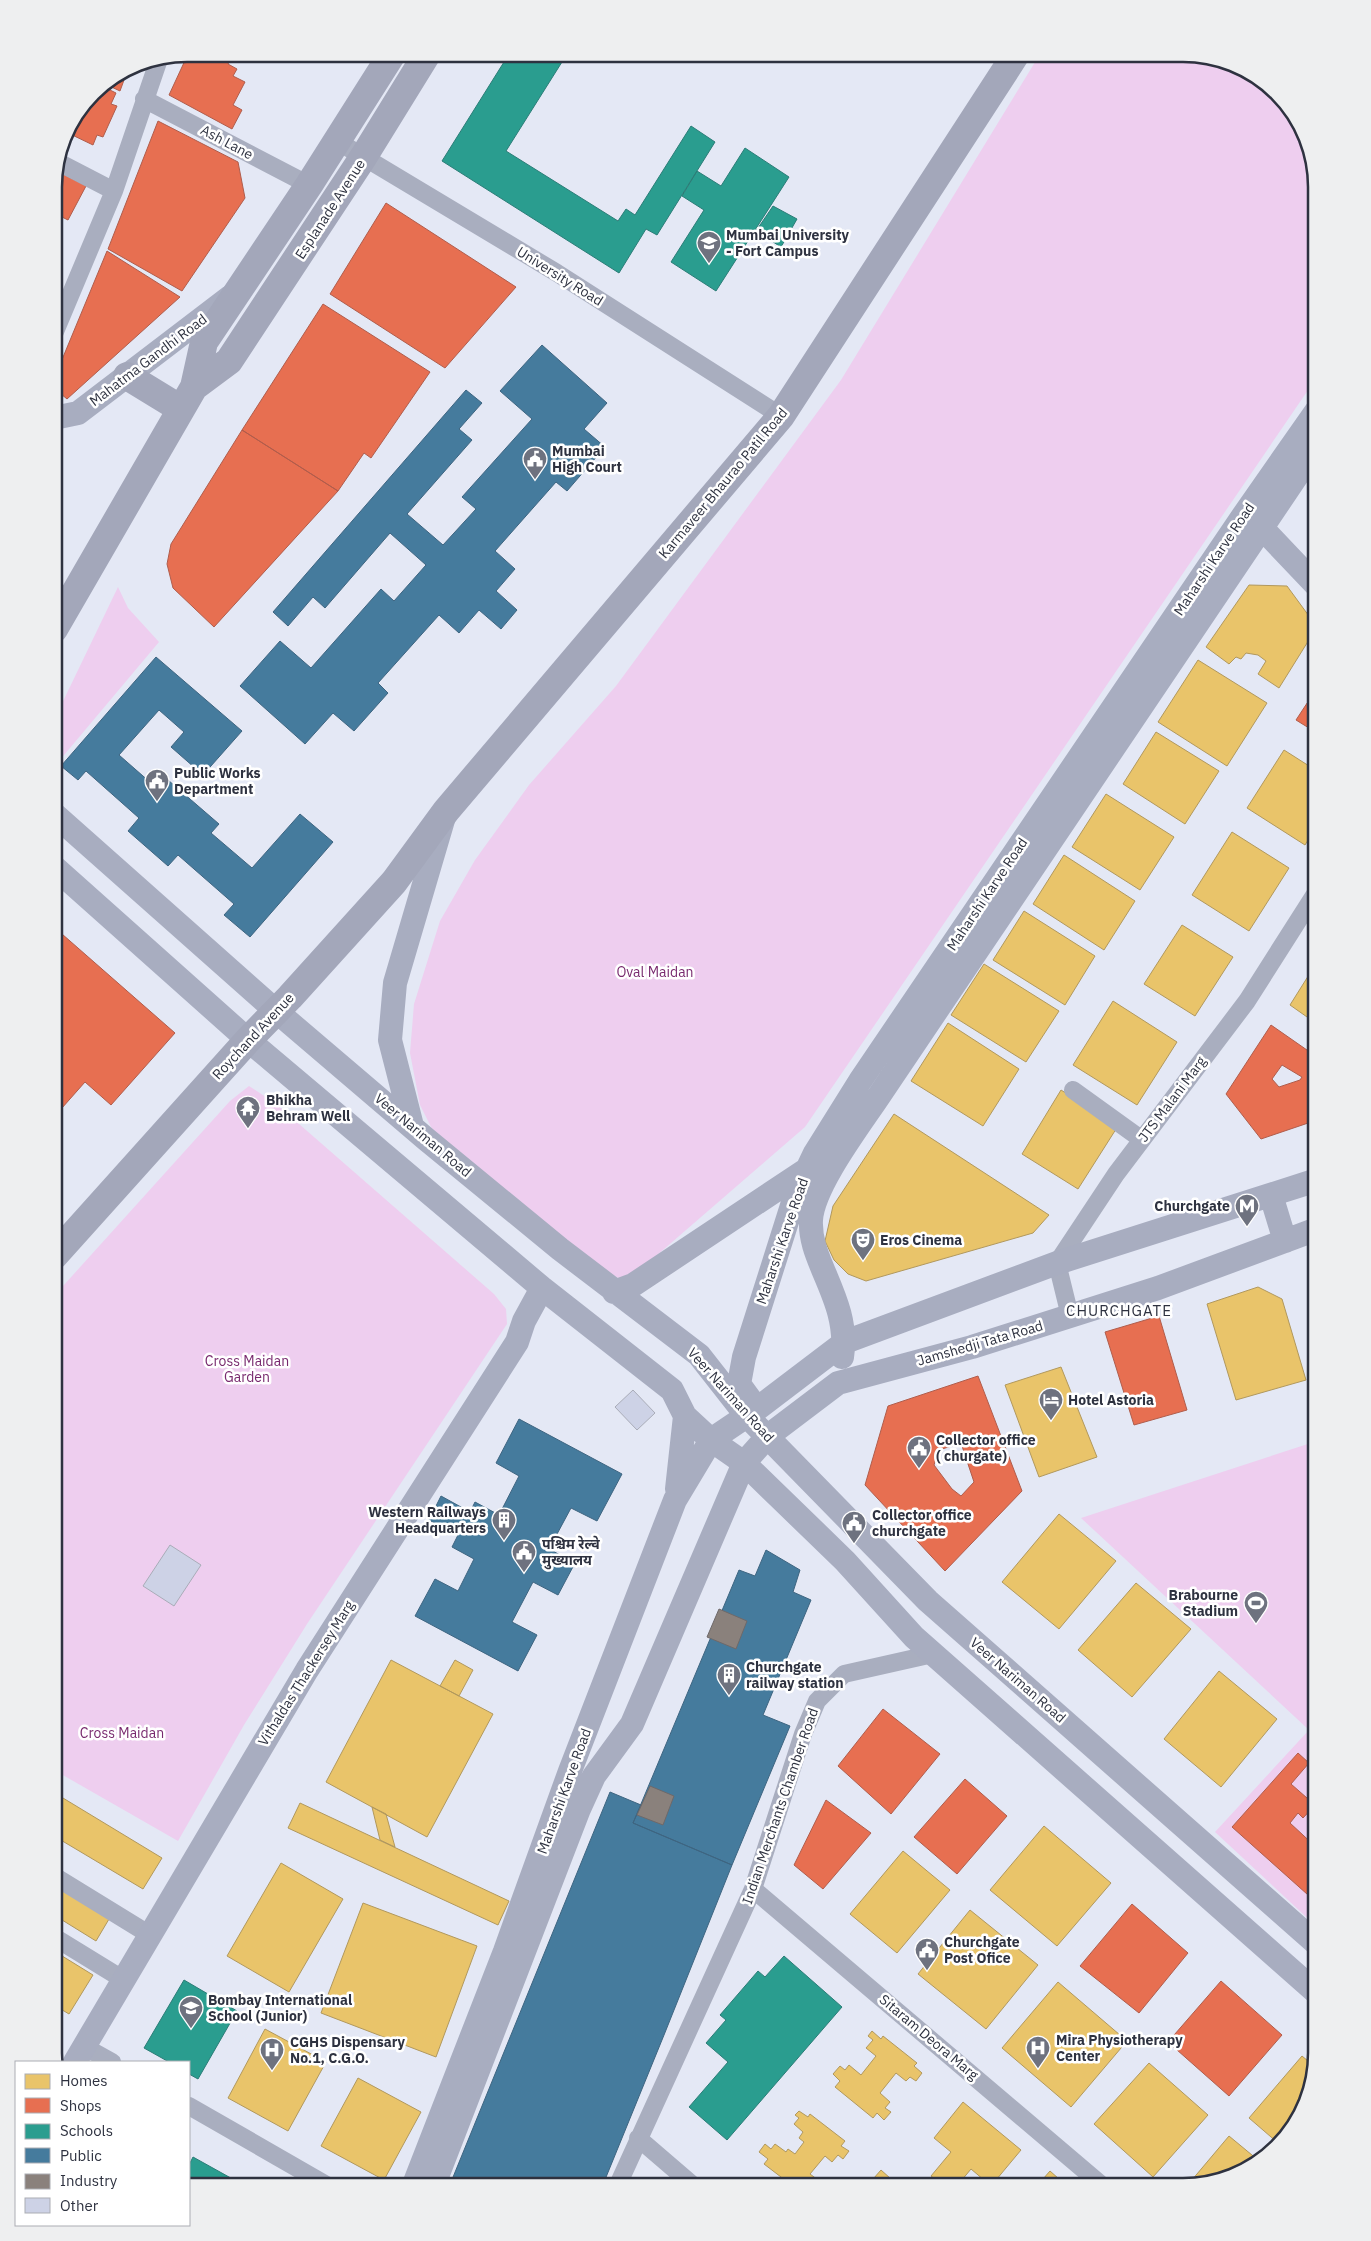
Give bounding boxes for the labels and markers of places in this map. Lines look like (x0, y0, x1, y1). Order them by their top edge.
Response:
place label: Mumbai University - Fort Campus (726, 226, 850, 260)
school or university icon: Mumbai University - Fort Campus (696, 230, 722, 264)
place label: Mumbai High Court (552, 442, 622, 476)
public building icon: Mumbai High Court (522, 446, 548, 480)
place label: Public Works Department (174, 764, 261, 798)
public building icon: Public Works Department (144, 768, 170, 802)
place label: Bhikha Behram Well (266, 1091, 350, 1125)
temple icon: Bhikha Behram Well (235, 1095, 261, 1129)
metro station icon: Churchgate (1234, 1193, 1260, 1227)
place label: Churchgate (1154, 1197, 1230, 1215)
theatre icon: Eros Cinema (850, 1227, 876, 1261)
place label: Eros Cinema (880, 1231, 962, 1249)
hotel icon: Hotel Astoria (1038, 1387, 1064, 1421)
place label: Hotel Astoria (1068, 1391, 1154, 1409)
place label: Collector office ( churgate) (936, 1431, 1036, 1465)
public building icon: Collector office ( churgate) (906, 1435, 932, 1469)
place label: Western Railways Headquarters (368, 1503, 486, 1537)
place label: Collector office churchgate (872, 1506, 972, 1540)
building icon: Western Railways Headquarters (491, 1507, 517, 1541)
public building icon: Collector office churchgate (841, 1510, 867, 1544)
place label: पश्चिम रेल्वे मुख्यालय (542, 1535, 600, 1570)
public building icon: पश्चिम रेल्वे मुख्यालय (511, 1539, 537, 1573)
place label: Brabourne Stadium (1169, 1586, 1238, 1620)
sports icon: Brabourne Stadium (1243, 1590, 1269, 1624)
place label: Churchgate railway station (746, 1658, 844, 1692)
building icon: Churchgate railway station (716, 1662, 742, 1696)
place label: Churchgate Post Ofice (944, 1933, 1020, 1967)
public building icon: Churchgate Post Ofice (914, 1937, 940, 1971)
place label: Bombay International School (Junior) (208, 1991, 352, 2025)
school or university icon: Bombay International School (Junior) (178, 1995, 204, 2029)
place label: Mira Physiotherapy Center (1056, 2031, 1183, 2065)
place label: CGHS Dispensary No.1, C.G.O. (290, 2033, 405, 2067)
hospital icon: Mira Physiotherapy Center (1025, 2035, 1051, 2069)
hospital icon: CGHS Dispensary No.1, C.G.O. (259, 2037, 285, 2071)

